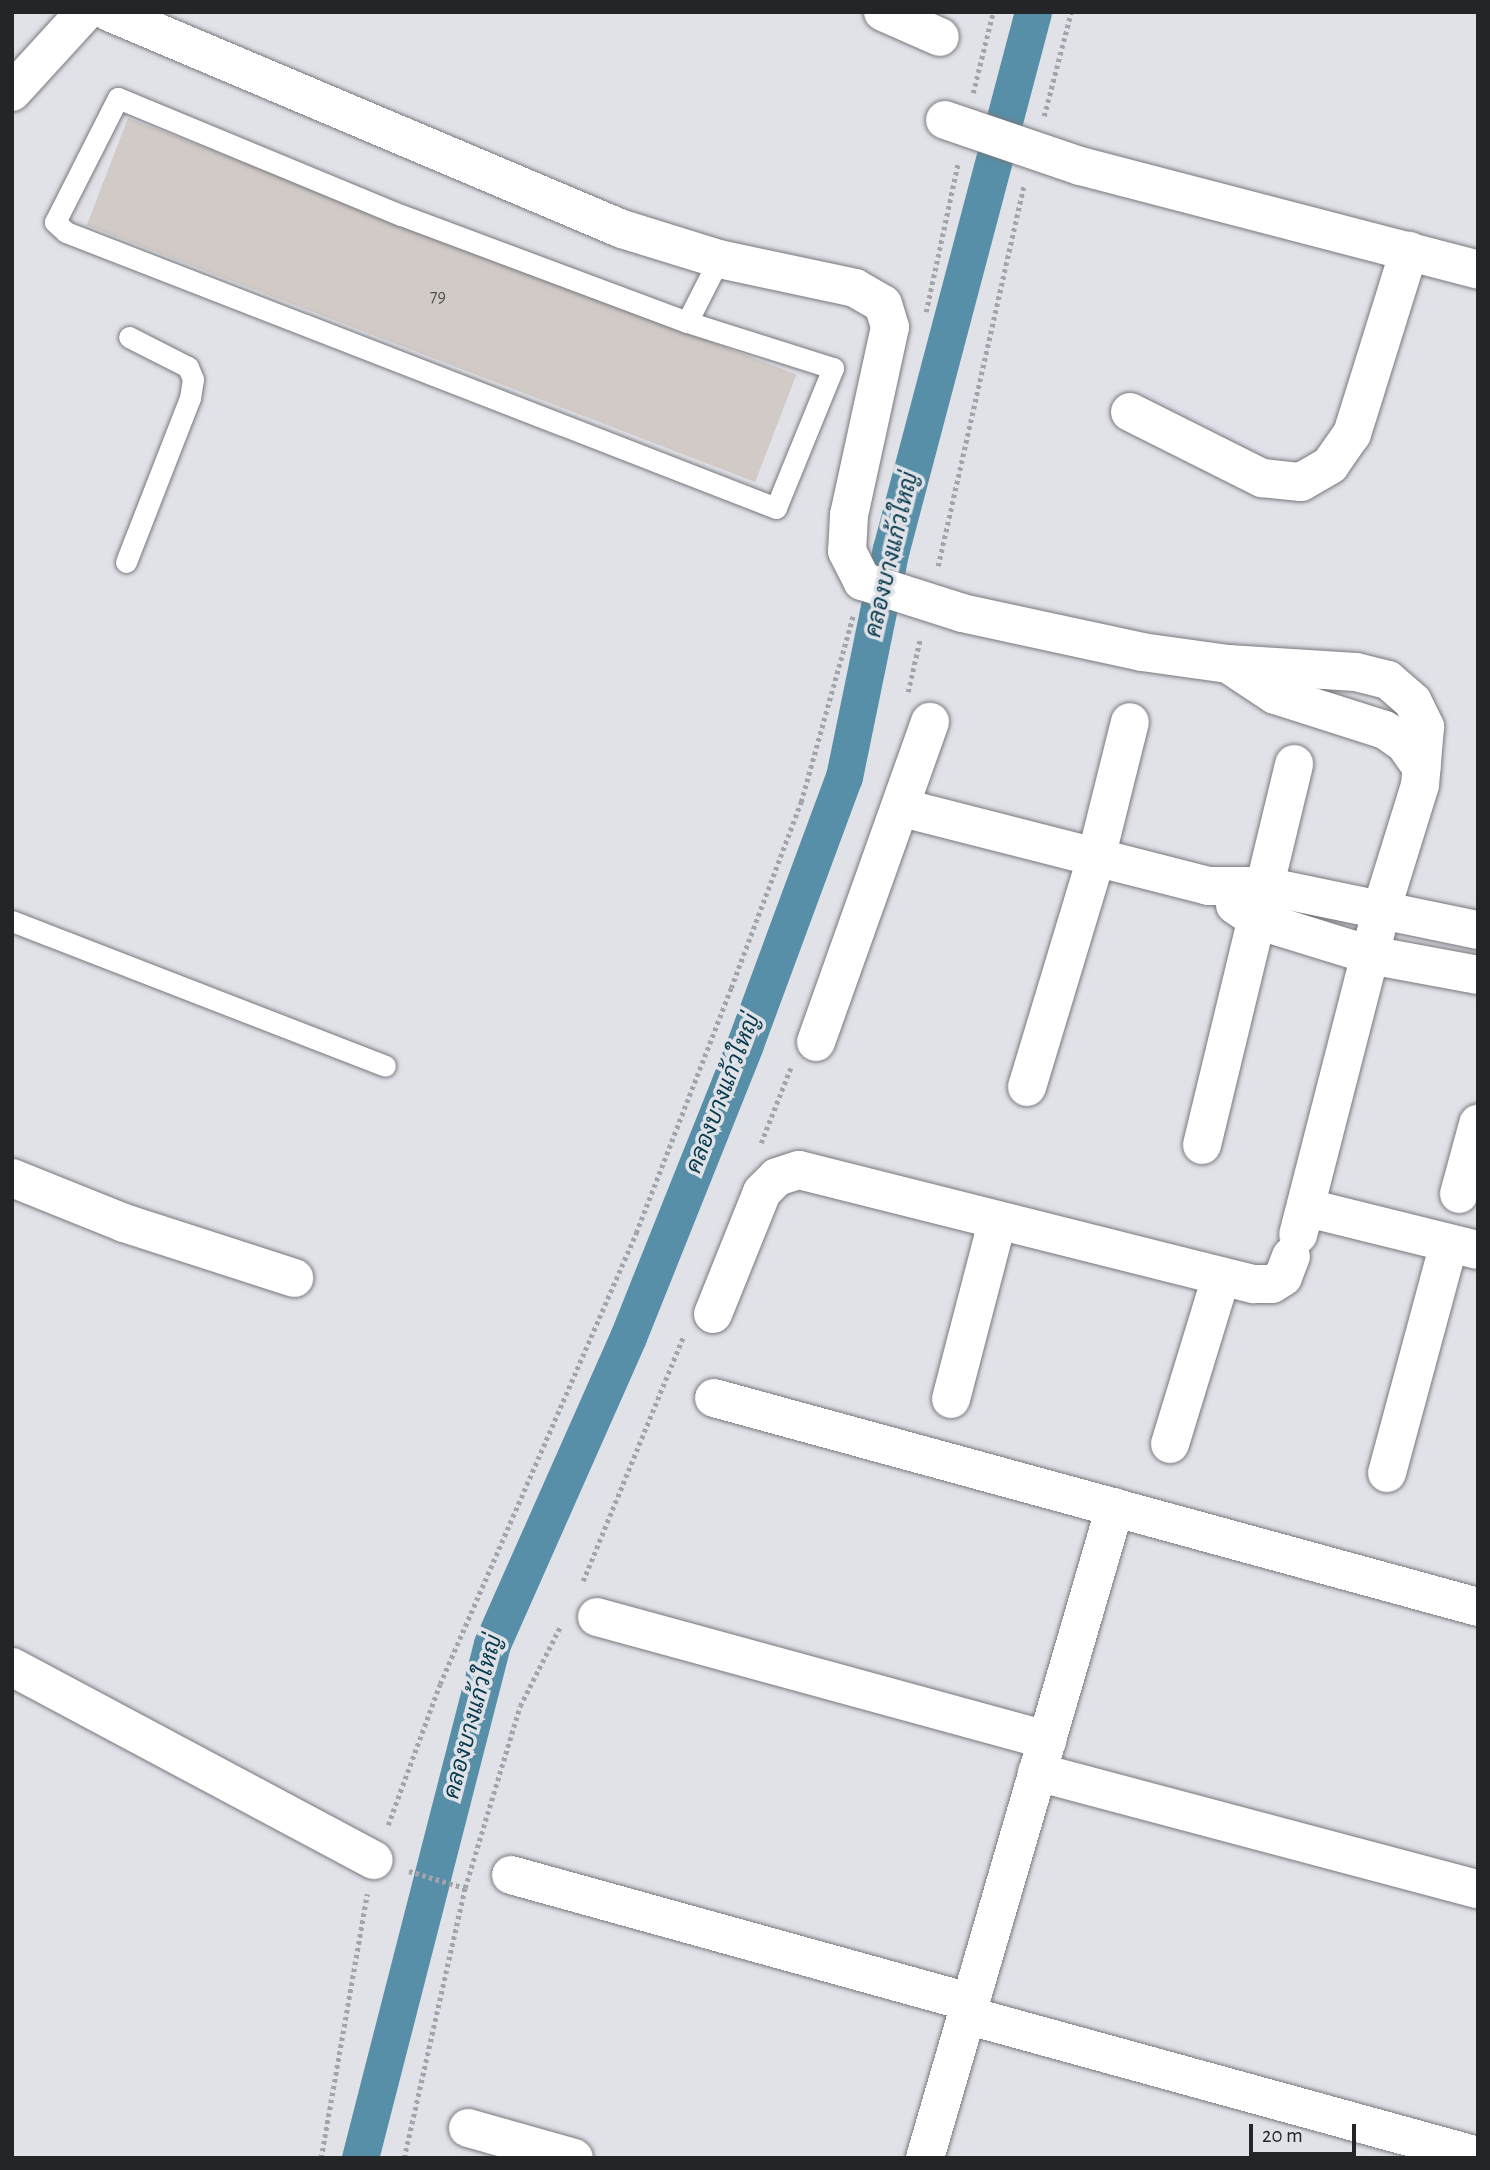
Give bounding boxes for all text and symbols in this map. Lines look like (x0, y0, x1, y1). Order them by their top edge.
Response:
house number: 79 (430, 286, 446, 308)
water label: คลองบางแก้วใหญ่ (861, 470, 925, 640)
water label: คลองบางแก้วใหญ่ (681, 1010, 767, 1178)
water label: คลองบางแก้วใหญ่ (439, 1632, 509, 1802)
scale bar (1252, 2110, 1359, 2154)
text: 20 m (1262, 2125, 1303, 2146)

